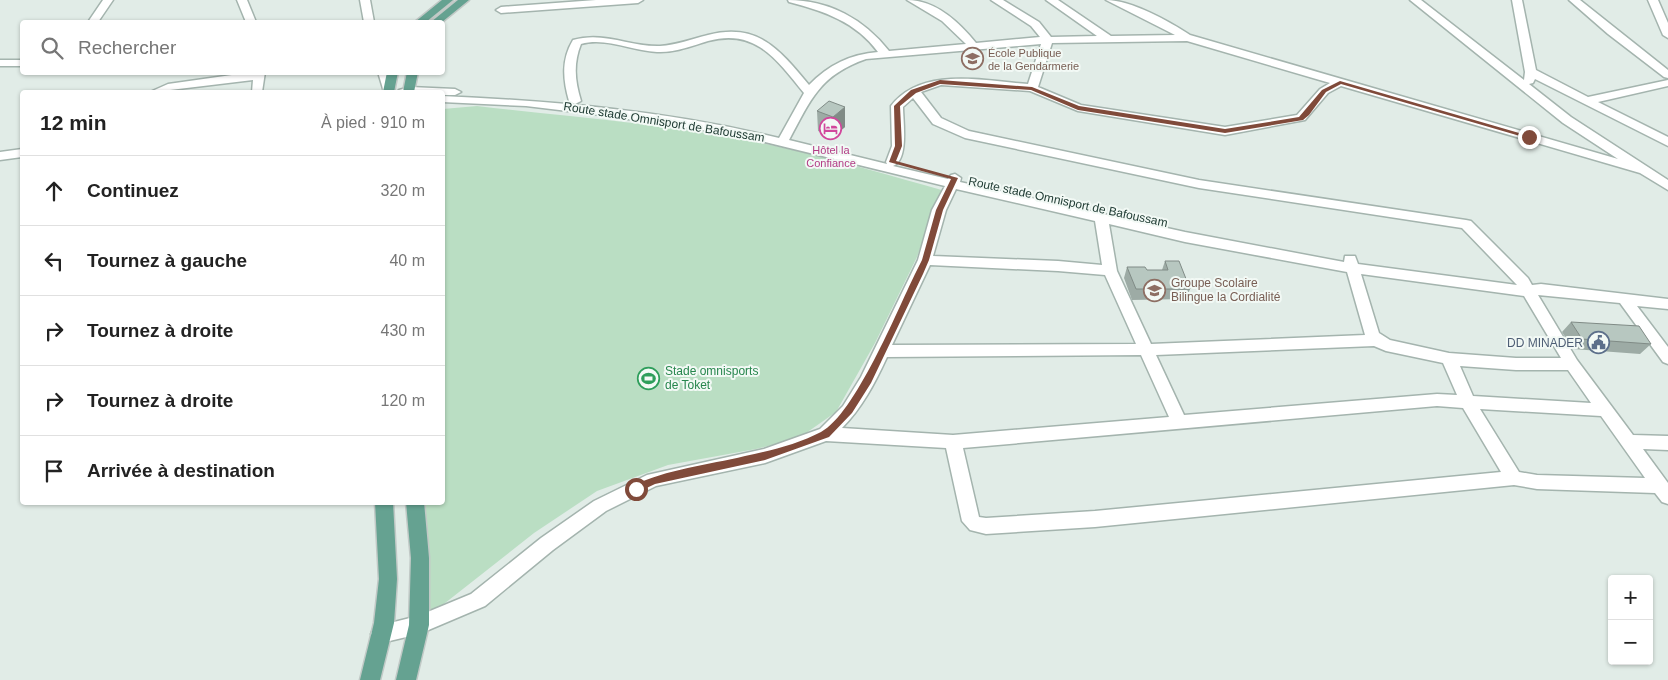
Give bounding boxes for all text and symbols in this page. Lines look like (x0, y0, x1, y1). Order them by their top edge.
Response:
search box (20, 20, 445, 75)
icon: search (38, 34, 66, 62)
text: Rechercher (78, 37, 176, 58)
school or university icon: École Publique de la Gendarmerie (960, 47, 984, 71)
place label: École Publique de la Gendarmerie (988, 47, 1079, 72)
street label: Route stade Omnisport de Bafoussam (562, 99, 766, 145)
text: 12 min (40, 111, 107, 134)
text: À pied · 910 m (321, 114, 425, 131)
hotel icon: Hôtel la Confiance (819, 117, 843, 141)
route end (1518, 126, 1541, 149)
place label: Hôtel la Confiance (806, 144, 856, 169)
street label: Route stade Omnisport de Bafoussam (967, 174, 1169, 230)
icon: ahead (40, 177, 68, 205)
text: Continuez (87, 180, 179, 201)
text: 320 m (381, 182, 425, 199)
icon: left (40, 247, 68, 275)
text: Tournez à gauche (87, 250, 247, 271)
text: 40 m (389, 252, 425, 269)
place label: Groupe Scolaire Bilingue la Cordialité (1171, 276, 1281, 304)
school or university icon: Groupe Scolaire Bilingue la Cordialité (1143, 278, 1167, 302)
icon: right (40, 317, 68, 345)
text: Tournez à droite (87, 320, 233, 341)
text: 430 m (381, 322, 425, 339)
public building icon: DD MINADER (1587, 331, 1611, 355)
place label: DD MINADER (1507, 336, 1583, 350)
place label: Stade omnisports de Toket (665, 364, 758, 392)
sports icon: Stade omnisports de Toket (637, 366, 661, 390)
icon: right (40, 387, 68, 415)
text: Tournez à droite (87, 390, 233, 411)
text: 120 m (381, 392, 425, 409)
icon: arrive (40, 457, 68, 485)
text: Arrivée à destination (87, 460, 275, 481)
route start (625, 478, 648, 501)
map controls (1608, 575, 1653, 665)
button: + (1608, 575, 1653, 620)
button: − (1608, 620, 1653, 665)

